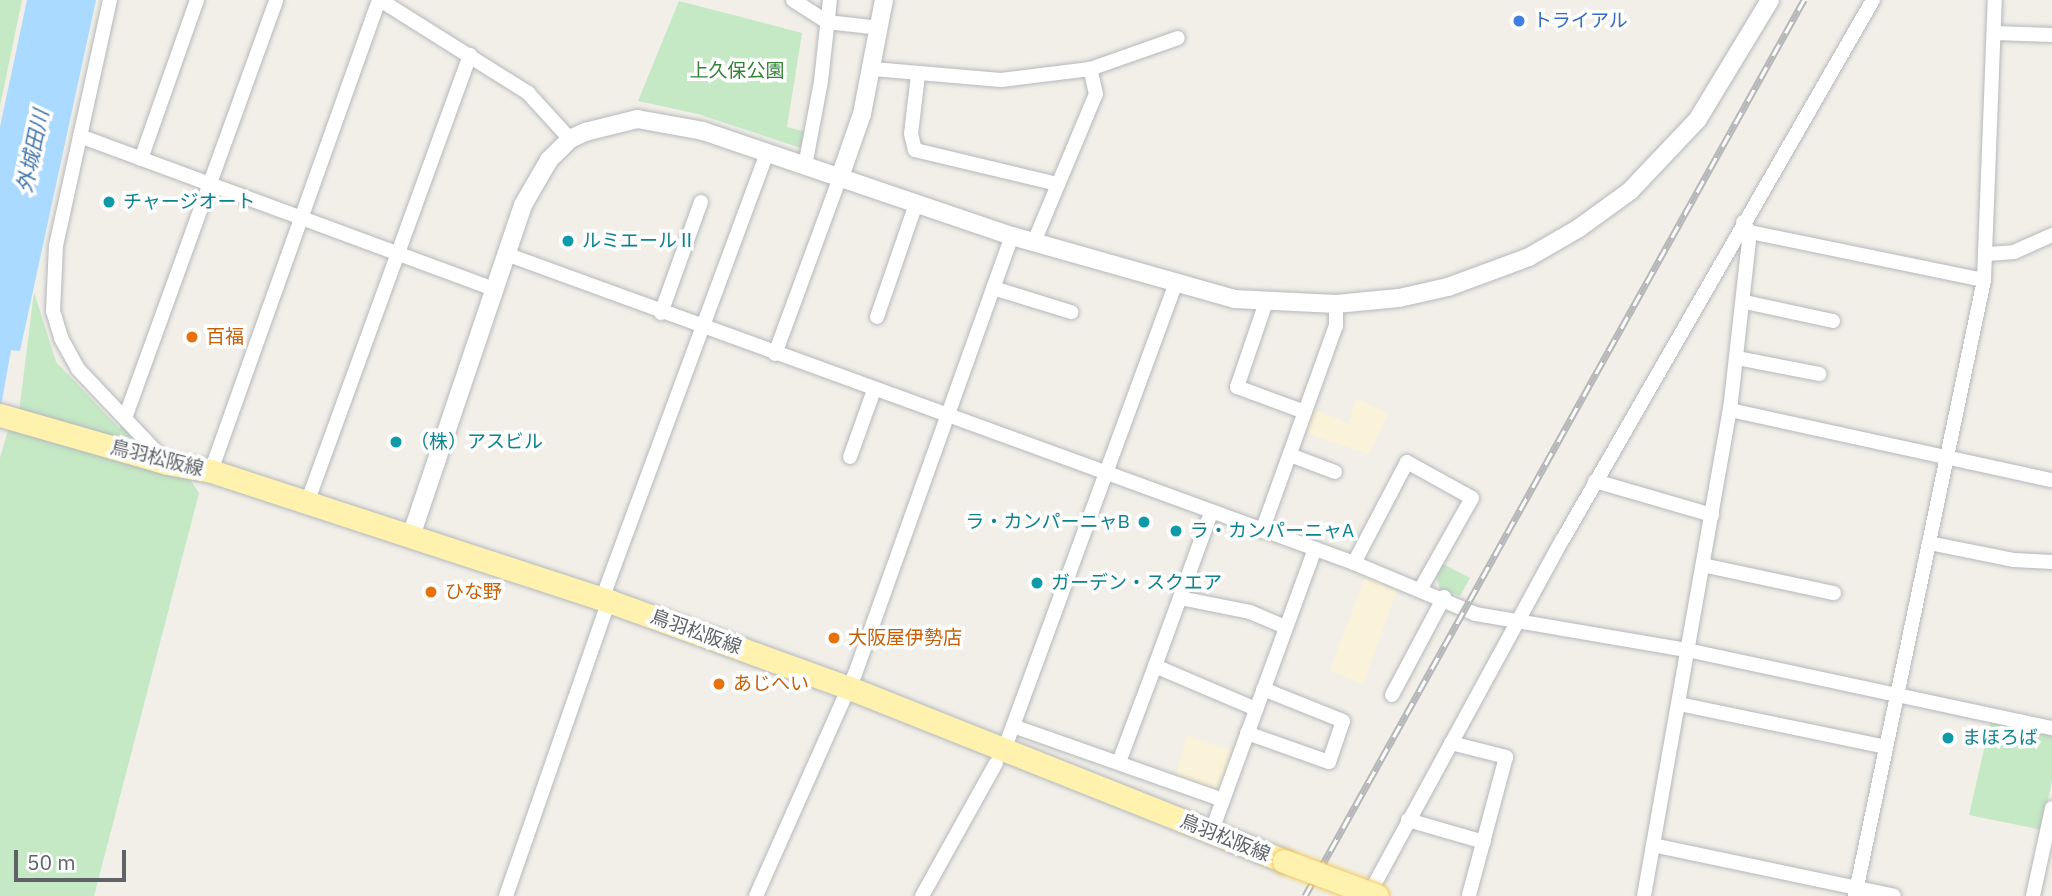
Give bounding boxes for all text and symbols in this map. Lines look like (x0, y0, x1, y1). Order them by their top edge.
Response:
place label: トライアル (1533, 10, 1628, 32)
marker: トライアル (1511, 13, 1527, 29)
park label: 上久保公園 (690, 60, 784, 82)
water label: 外城田川 (11, 107, 53, 195)
place label: チャージオート (123, 191, 256, 213)
marker: チャージオート (101, 194, 117, 210)
place label: ルミエールⅡ (582, 230, 696, 252)
marker: ルミエールⅡ (560, 233, 576, 249)
place label: 百福 (206, 326, 244, 348)
marker: 百福 (184, 329, 200, 345)
place label: （株）アスビル (410, 431, 543, 453)
marker: （株）アスビル (388, 434, 404, 450)
street label: 鳥羽松阪線 (108, 435, 206, 481)
place label: ラ・カンパーニャB (966, 511, 1130, 533)
marker: ラ・カンパーニャB (1136, 514, 1152, 530)
place label: ラ・カンパーニャA (1190, 520, 1354, 542)
marker: ラ・カンパーニャA (1168, 523, 1184, 539)
place label: ガーデン・スクエア (1051, 572, 1222, 594)
marker: ガーデン・スクエア (1029, 575, 1045, 591)
place label: ひな野 (445, 581, 502, 603)
marker: ひな野 (423, 584, 439, 600)
street label: 鳥羽松阪線 (647, 605, 745, 659)
place label: 大阪屋伊勢店 (848, 627, 962, 649)
marker: 大阪屋伊勢店 (826, 630, 842, 646)
place label: あじへい (733, 673, 809, 695)
marker: あじへい (711, 676, 727, 692)
place label: まほろば (1962, 727, 2038, 749)
marker: まほろば (1940, 730, 1956, 746)
street label: 鳥羽松阪線 (1177, 810, 1273, 866)
scale bar (18, 836, 130, 880)
text: 50 m (27, 848, 76, 876)

